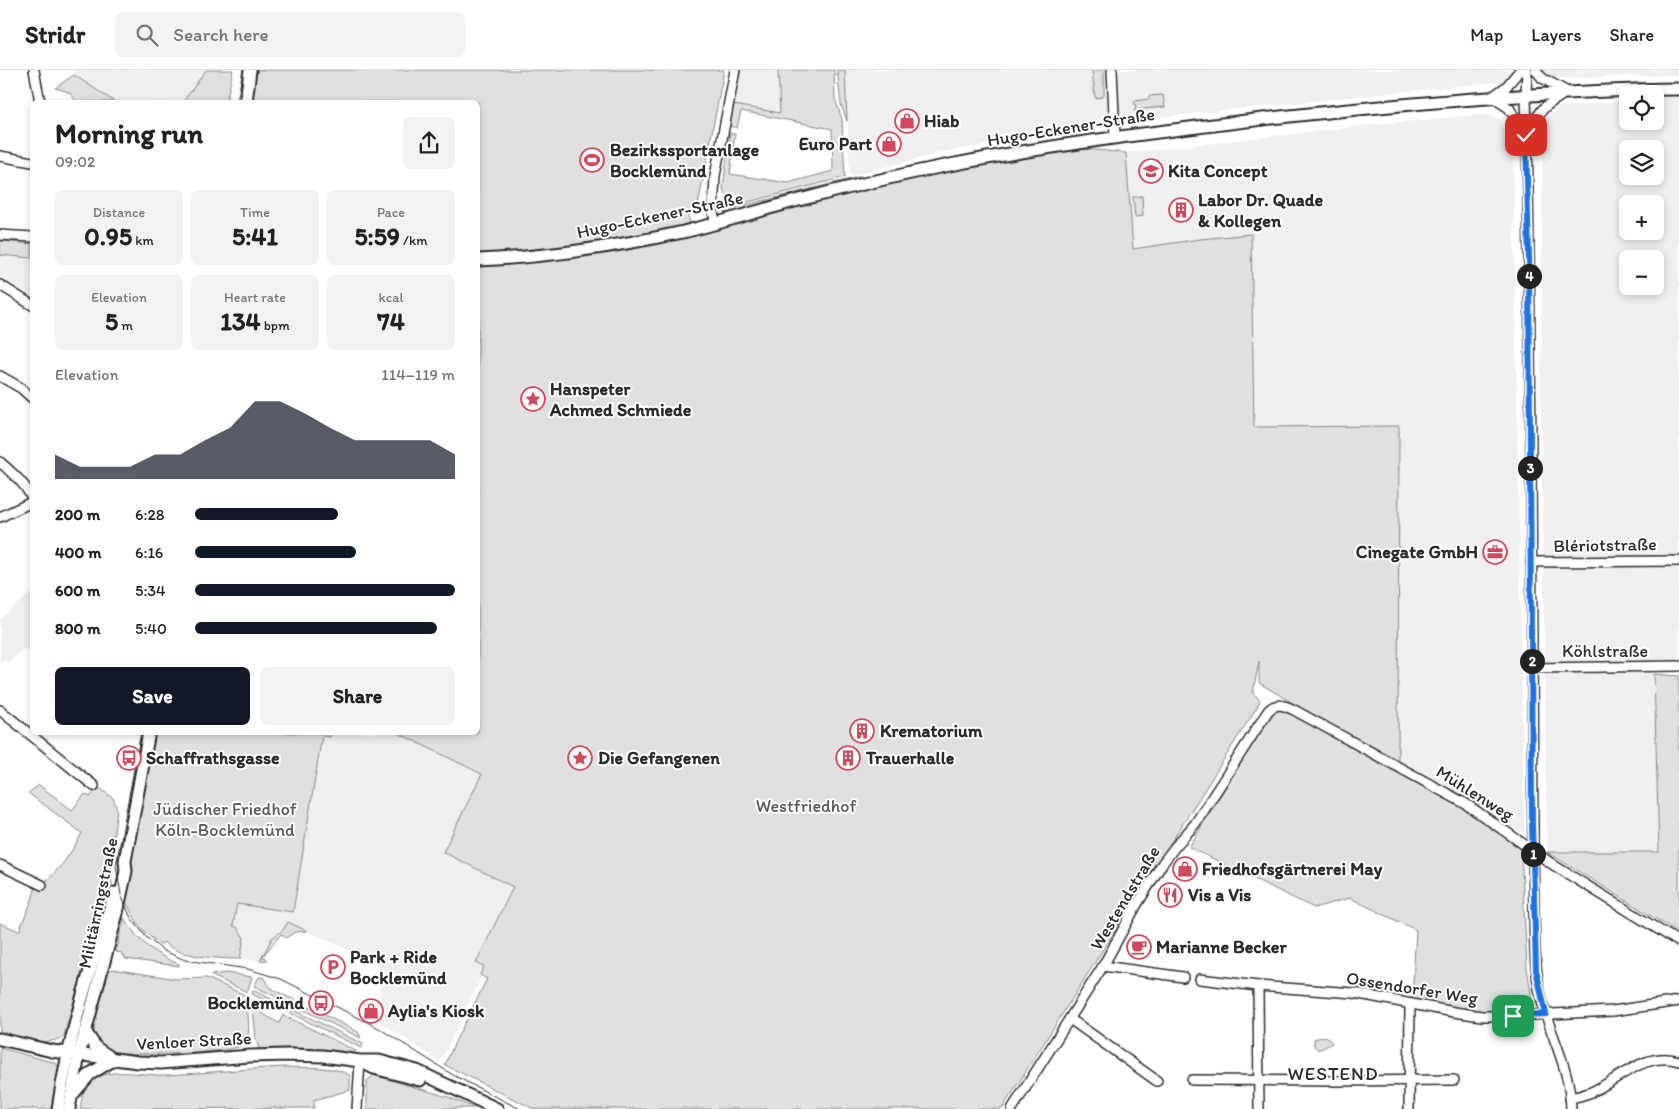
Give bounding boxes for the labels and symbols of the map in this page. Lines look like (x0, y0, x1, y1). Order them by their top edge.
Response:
street label: Hugo-Eckener-Straße (986, 103, 1156, 151)
shop icon: Hiab (894, 108, 920, 134)
place label: Hiab (924, 110, 959, 132)
pin (1505, 114, 1547, 156)
shop icon: Euro Part (876, 131, 902, 157)
place label: Euro Part (799, 133, 872, 155)
place label: Bezirkssportanlage Bocklemünd (610, 139, 759, 182)
sports icon: Bezirkssportanlage Bocklemünd (579, 147, 605, 173)
school or university icon: Kita Concept (1138, 158, 1164, 184)
place label: Kita Concept (1168, 160, 1268, 182)
street label: Hugo-Eckener-Straße (575, 187, 745, 243)
place label: Labor Dr. Quade & Kollegen (1198, 189, 1324, 232)
building icon: Labor Dr. Quade & Kollegen (1168, 197, 1194, 223)
pin: 4 (1516, 264, 1542, 288)
place label: Hanspeter Achmed Schmiede (549, 378, 692, 421)
place icon: Hanspeter Achmed Schmiede (520, 386, 546, 412)
pin: 3 (1518, 456, 1542, 480)
street label: Blériotstraße (1553, 533, 1657, 557)
office icon: Cinegate GmbH (1482, 539, 1508, 565)
place label: Cinegate GmbH (1356, 541, 1478, 563)
street label: Köhlstraße (1562, 640, 1648, 662)
pin: 2 (1520, 648, 1544, 674)
building icon: Krematorium (849, 718, 875, 744)
place label: Krematorium (880, 720, 983, 742)
bus stop icon: Schaffrathsgasse (116, 745, 142, 771)
place icon: Die Gefangenen (567, 745, 593, 771)
building icon: Trauerhalle (835, 745, 861, 771)
place label: Schaffrathsgasse (146, 747, 280, 769)
place label: Die Gefangenen (598, 747, 720, 769)
place label: Trauerhalle (865, 747, 955, 769)
street label: Mühlenweg (1432, 760, 1519, 826)
park label: Westfriedhof (756, 795, 856, 817)
park label: Jüdischer Friedhof Köln-Bocklemünd (153, 798, 297, 841)
street label: Militärringstraße (73, 836, 123, 970)
street label: Westendstraße (1085, 842, 1165, 954)
pin: 1 (1520, 842, 1546, 866)
shop icon: Friedhofsgärtnerei May (1172, 856, 1198, 882)
place label: Friedhofsgärtnerei May (1202, 858, 1383, 880)
restaurant icon: Vis a Vis (1157, 882, 1183, 908)
place label: Vis a Vis (1188, 884, 1251, 906)
cafe icon: Marianne Becker (1126, 934, 1152, 960)
place label: Marianne Becker (1156, 936, 1288, 958)
place label: Park + Ride Bocklemünd (350, 946, 447, 989)
parking icon: Park + Ride Bocklemünd (320, 954, 346, 980)
street label: Ossendorfer Weg (1345, 967, 1480, 1009)
bus stop icon: Bocklemünd (308, 990, 334, 1016)
place label: Bocklemünd (207, 992, 304, 1014)
pin (1492, 995, 1534, 1037)
shop icon: Aylia's Kiosk (358, 998, 384, 1024)
place label: Aylia's Kiosk (387, 1000, 485, 1022)
street label: Venloer Straße (136, 1027, 252, 1055)
district label: WESTEND (1288, 1062, 1378, 1085)

